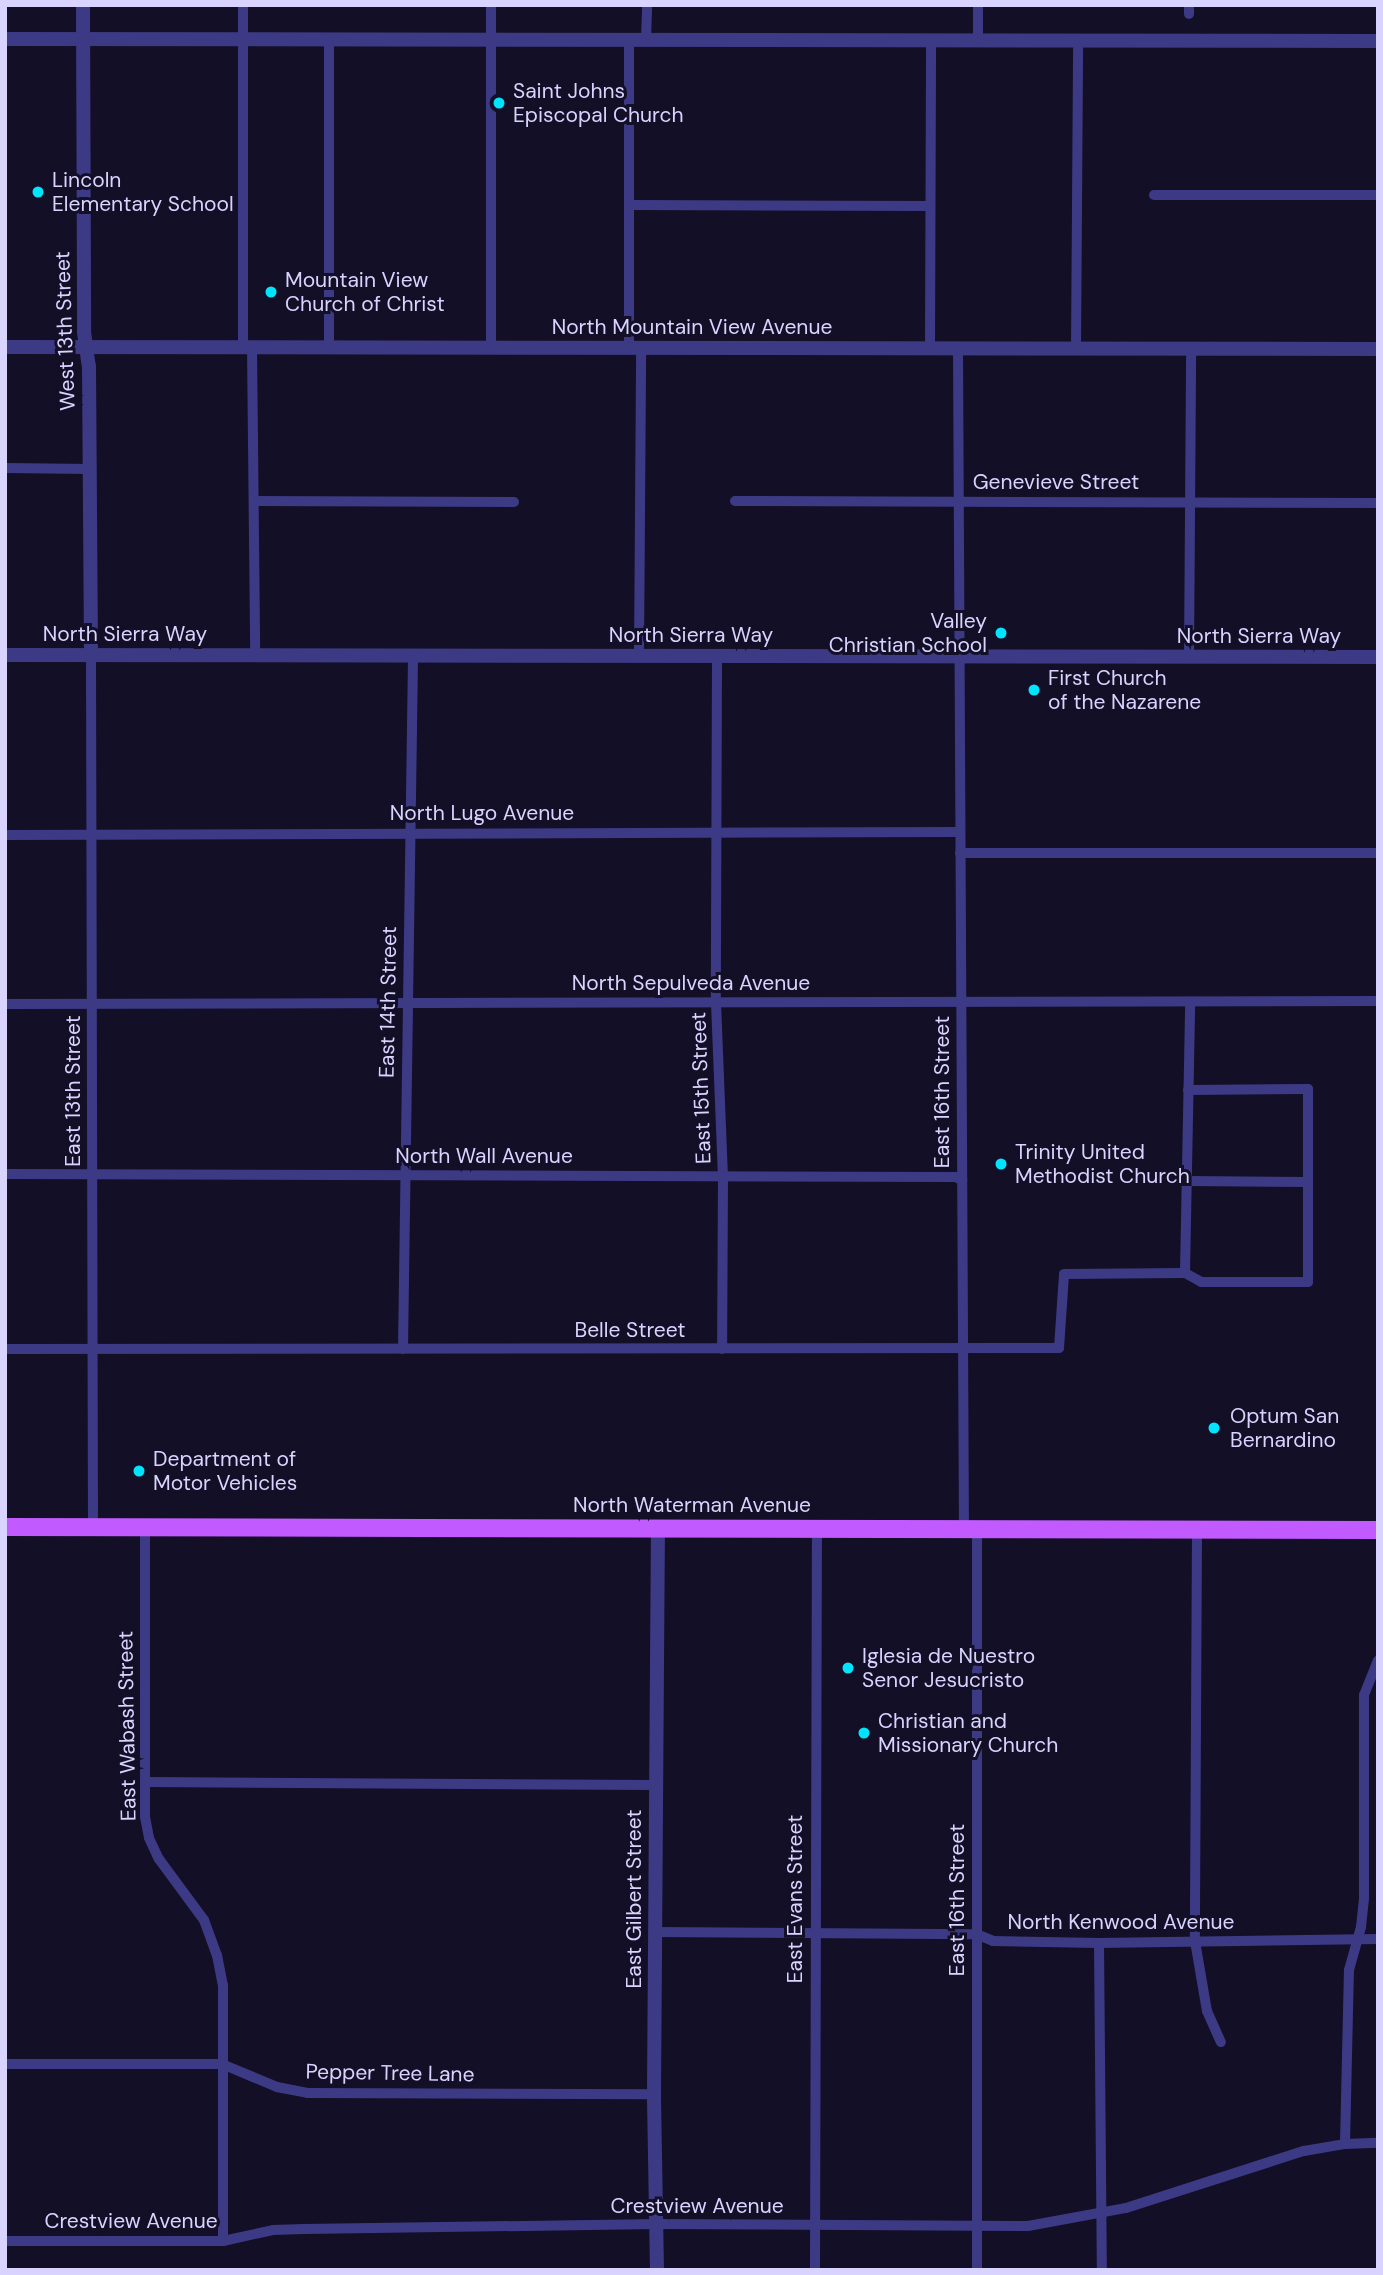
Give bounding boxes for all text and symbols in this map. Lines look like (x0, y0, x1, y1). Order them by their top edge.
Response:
place label: Saint Johns Episcopal Church (513, 78, 684, 128)
marker: Saint Johns Episcopal Church (491, 95, 507, 111)
place label: Lincoln Elementary School (52, 167, 234, 217)
marker: Lincoln Elementary School (30, 184, 46, 200)
street label: West 13th Street (50, 251, 80, 411)
place label: Mountain View Church of Christ (285, 267, 445, 317)
marker: Mountain View Church of Christ (263, 284, 279, 300)
street label: North Mountain View Avenue (552, 314, 832, 340)
street label: Genevieve Street (973, 469, 1139, 495)
place label: Valley Christian School (829, 608, 987, 658)
street label: North Sierra Way (43, 621, 207, 647)
street label: North Sierra Way (609, 622, 773, 648)
street label: North Sierra Way (1177, 623, 1341, 649)
marker: Valley Christian School (993, 625, 1009, 641)
place label: First Church of the Nazarene (1048, 665, 1201, 715)
marker: First Church of the Nazarene (1026, 682, 1042, 698)
street label: North Lugo Avenue (390, 800, 574, 826)
street label: East 14th Street (374, 926, 402, 1078)
street label: North Sepulveda Avenue (572, 970, 810, 996)
street label: East 15th Street (686, 1012, 716, 1164)
street label: East 13th Street (60, 1015, 86, 1167)
street label: East 16th Street (929, 1016, 955, 1168)
place label: Trinity United Methodist Church (1015, 1139, 1190, 1189)
street label: North Wall Avenue (395, 1143, 573, 1169)
marker: Trinity United Methodist Church (993, 1156, 1009, 1172)
street label: Belle Street (575, 1317, 685, 1343)
place label: Optum San Bernardino (1230, 1403, 1339, 1453)
marker: Optum San Bernardino (1204, 1418, 1224, 1438)
place label: Department of Motor Vehicles (153, 1446, 297, 1496)
marker: Department of Motor Vehicles (131, 1463, 147, 1479)
street label: North Waterman Avenue (573, 1492, 811, 1518)
street label: East Wabash Street (113, 1631, 141, 1821)
place label: Iglesia de Nuestro Senor Jesucristo (862, 1643, 1035, 1693)
marker: Iglesia de Nuestro Senor Jesucristo (840, 1660, 856, 1676)
place label: Christian and Missionary Church (878, 1708, 1058, 1758)
marker: Christian and Missionary Church (856, 1725, 872, 1741)
street label: East Gilbert Street (621, 1809, 647, 1989)
street label: East Evans Street (782, 1815, 808, 1983)
street label: East 16th Street (944, 1824, 970, 1976)
street label: North Kenwood Avenue (1008, 1909, 1234, 1935)
street label: Pepper Tree Lane (305, 2059, 475, 2087)
street label: Crestview Avenue (610, 2193, 784, 2219)
street label: Crestview Avenue (44, 2208, 218, 2234)

